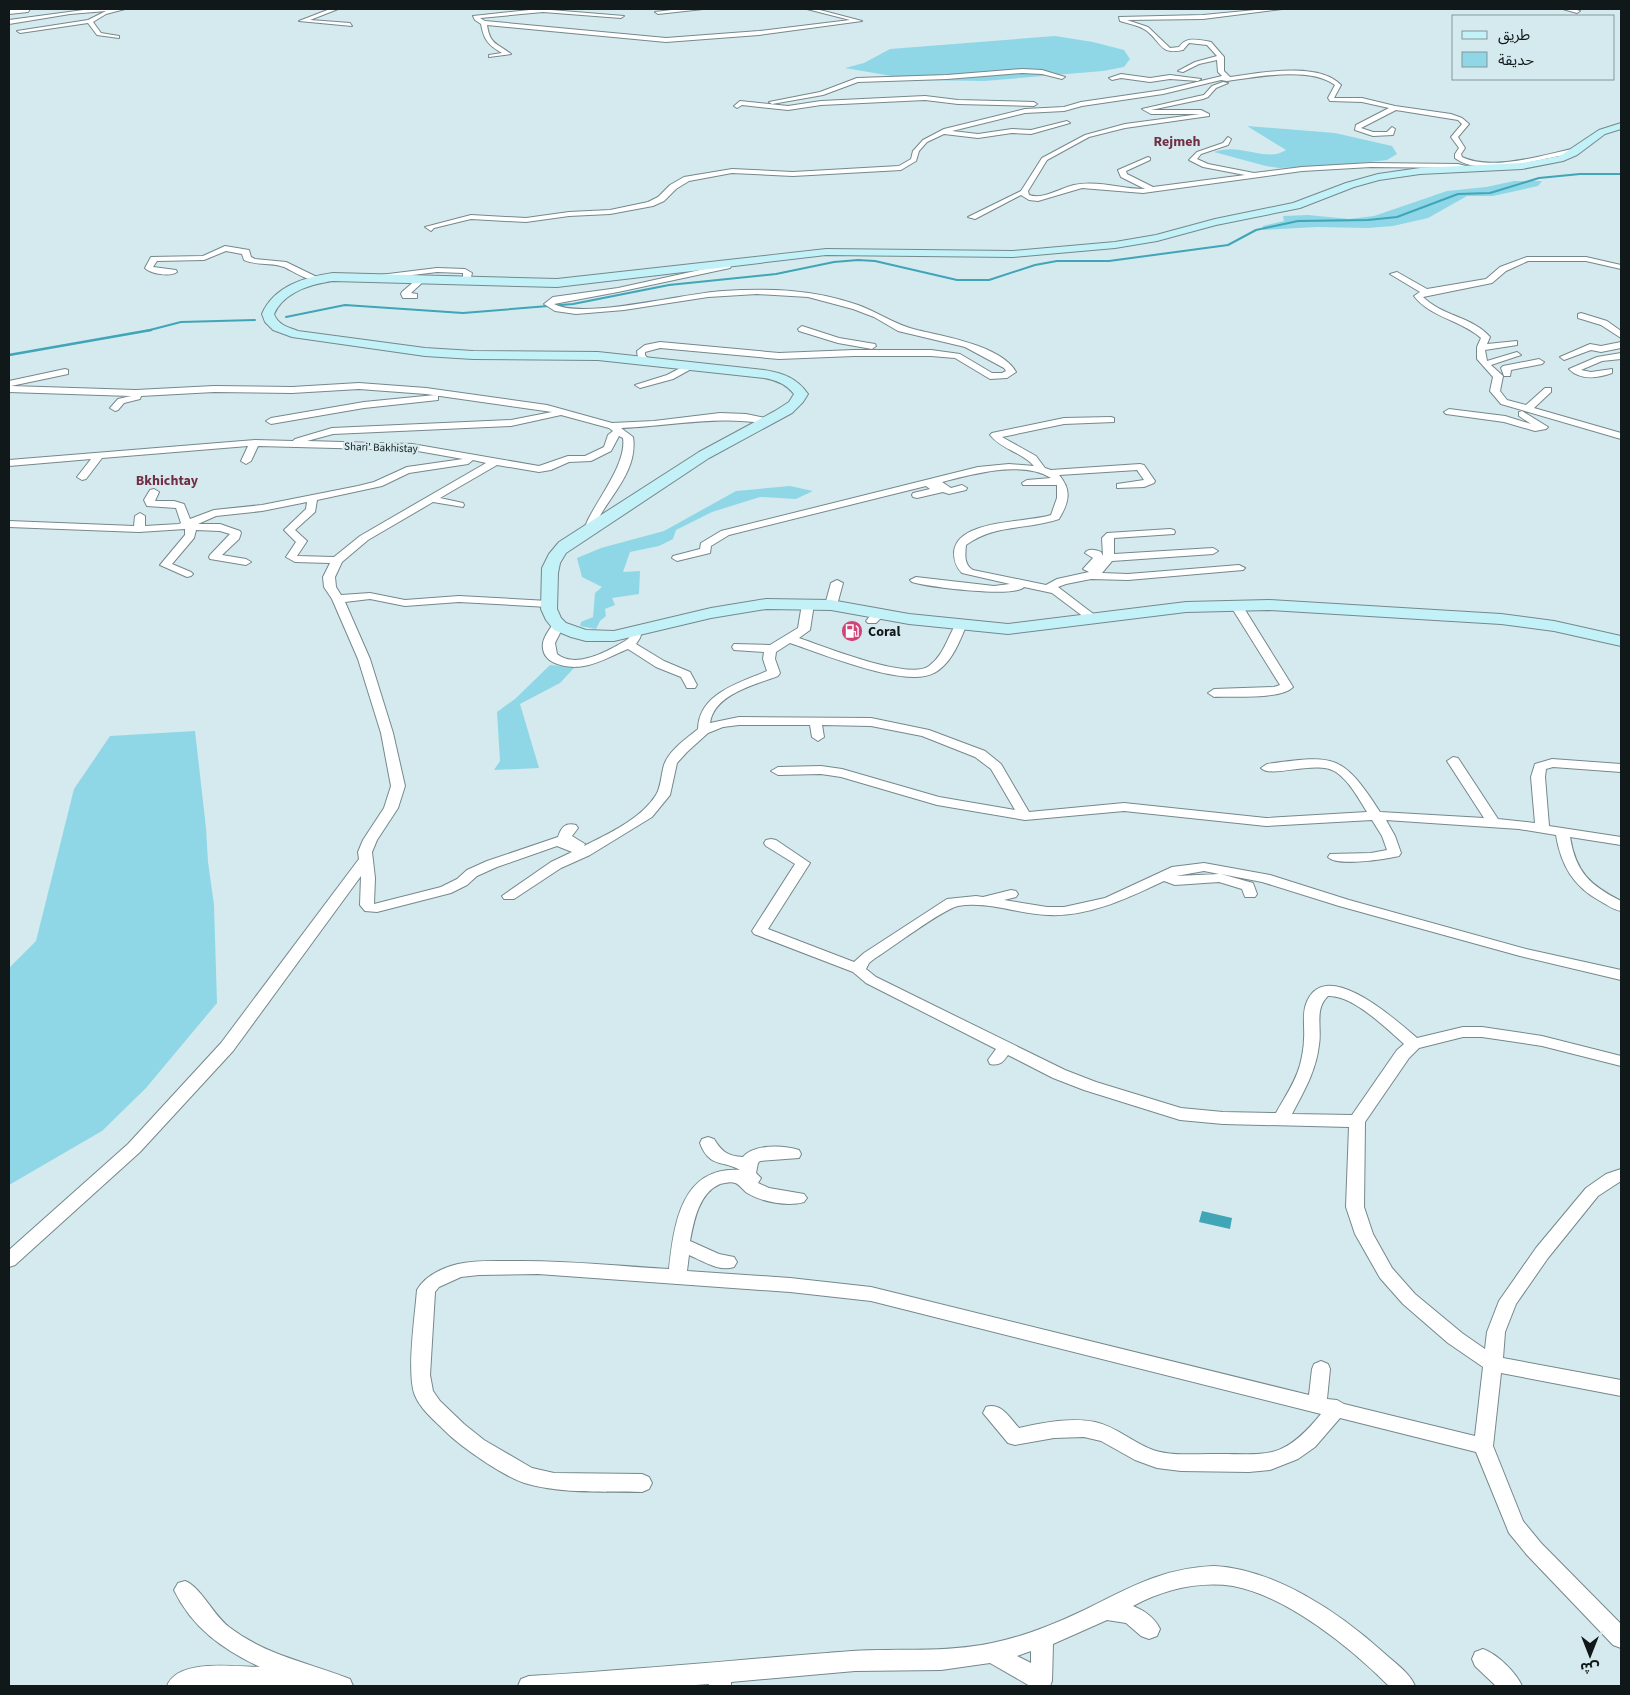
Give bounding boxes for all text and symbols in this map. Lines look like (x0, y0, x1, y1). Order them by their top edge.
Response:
legend (1452, 15, 1615, 80)
text: طريق (1498, 25, 1530, 46)
text: حديقة (1498, 50, 1534, 71)
district label: Rejmeh (1154, 132, 1200, 152)
street label: Shari' Bakhistay (344, 439, 418, 456)
district label: Bkhichtay (136, 471, 199, 491)
fuel station icon: Coral (840, 619, 864, 643)
place label: Coral (868, 622, 900, 642)
north arrow (1565, 1630, 1615, 1680)
text: ش (1580, 1657, 1600, 1677)

